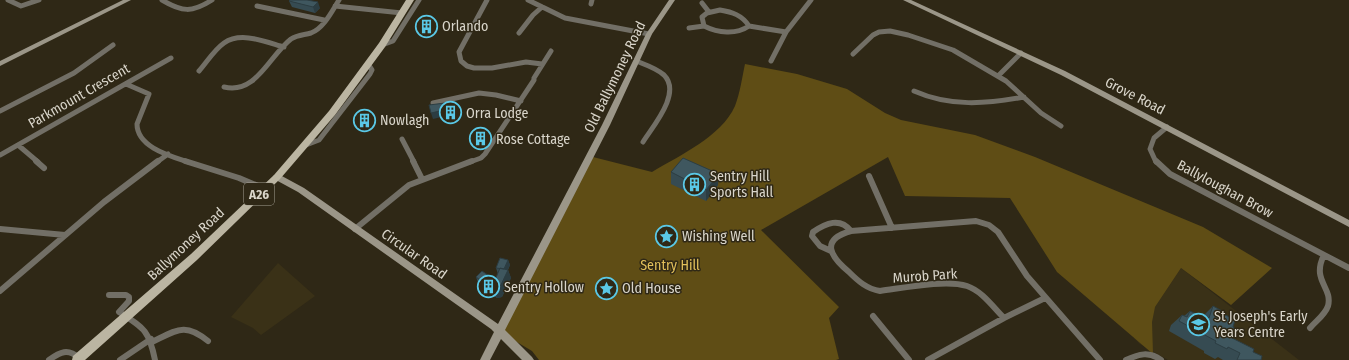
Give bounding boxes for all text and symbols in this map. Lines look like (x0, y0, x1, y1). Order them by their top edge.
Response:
building icon: Orlando (413, 13, 439, 39)
place label: Orlando (442, 18, 488, 35)
street label: Old Ballymoney Road (581, 18, 649, 136)
street label: Parkmount Crescent (25, 60, 133, 132)
street label: Grove Road (1102, 74, 1168, 118)
building icon: Orra Lodge (437, 100, 463, 126)
place label: Orra Lodge (466, 105, 528, 122)
building icon: Nowlagh (351, 107, 377, 133)
place label: Nowlagh (380, 112, 429, 129)
building icon: Rose Cottage (468, 126, 494, 152)
place label: Rose Cottage (496, 131, 570, 148)
street label: Ballyloughan Brow (1174, 157, 1276, 221)
place label: Sentry Hill Sports Hall (710, 168, 773, 201)
building icon: Sentry Hill Sports Hall (681, 171, 707, 197)
road number: A26 (244, 183, 274, 205)
street label: Ballymoney Road (144, 204, 228, 284)
place icon: Wishing Well (653, 223, 679, 249)
street label: Circular Road (378, 225, 450, 283)
place label: Wishing Well (682, 228, 755, 245)
park label: Sentry Hill (640, 257, 700, 274)
street label: Murob Park (892, 265, 958, 287)
building icon: Sentry Hollow (475, 274, 501, 300)
place icon: Old House (593, 275, 619, 301)
place label: Sentry Hollow (504, 279, 584, 296)
place label: Old House (622, 280, 681, 297)
place label: St Joseph's Early Years Centre (1214, 308, 1308, 341)
school or university icon: St Joseph's Early Years Centre (1185, 311, 1211, 337)

